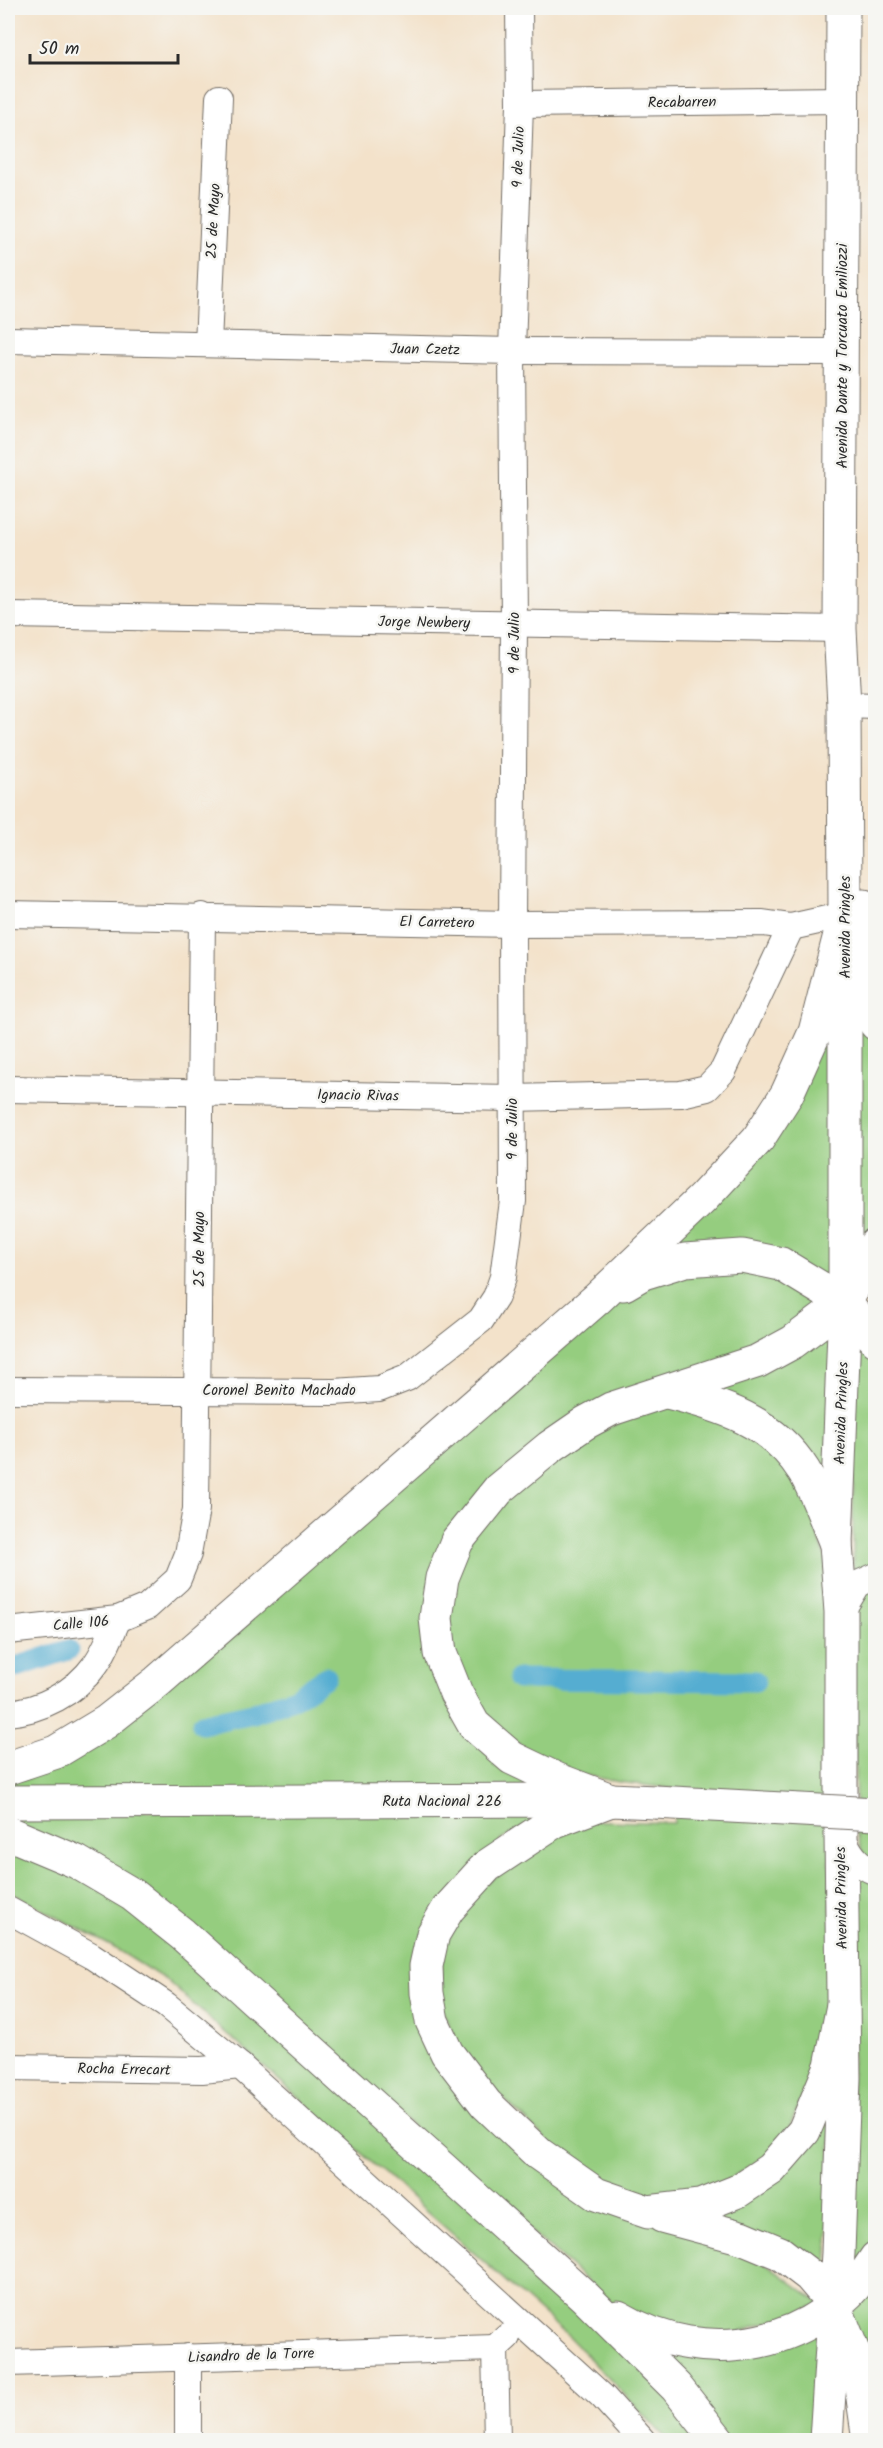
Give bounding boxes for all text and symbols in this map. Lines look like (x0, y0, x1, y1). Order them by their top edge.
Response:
scale bar (30, 27, 178, 65)
text: 50 m (39, 35, 79, 64)
street label: Recabarren (647, 90, 717, 116)
street label: 9 de Julio (506, 126, 532, 188)
street label: 25 de Mayo (200, 182, 228, 260)
street label: Avenida Dante y Torcuato Emiliozzi (831, 242, 855, 469)
street label: Juan Czetz (390, 337, 461, 363)
street label: Jorge Newbery (378, 610, 471, 636)
street label: 9 de Julio (503, 612, 527, 674)
street label: Avenida Pringles (834, 875, 858, 978)
street label: El Carretero (399, 910, 475, 936)
street label: Ignacio Rivas (317, 1083, 400, 1109)
street label: 9 de Julio (501, 1098, 525, 1160)
street label: 25 de Mayo (188, 1211, 212, 1287)
street label: Avenida Pringles (828, 1361, 856, 1465)
street label: Coronel Benito Machado (202, 1379, 356, 1403)
street label: Calle 106 (52, 1610, 110, 1638)
street label: Ruta Nacional 226 (382, 1790, 502, 1814)
street label: Avenida Pringles (829, 1846, 855, 1950)
street label: Rocha Errecart (77, 2057, 171, 2083)
street label: Lisandro de la Torre (187, 2342, 315, 2370)

